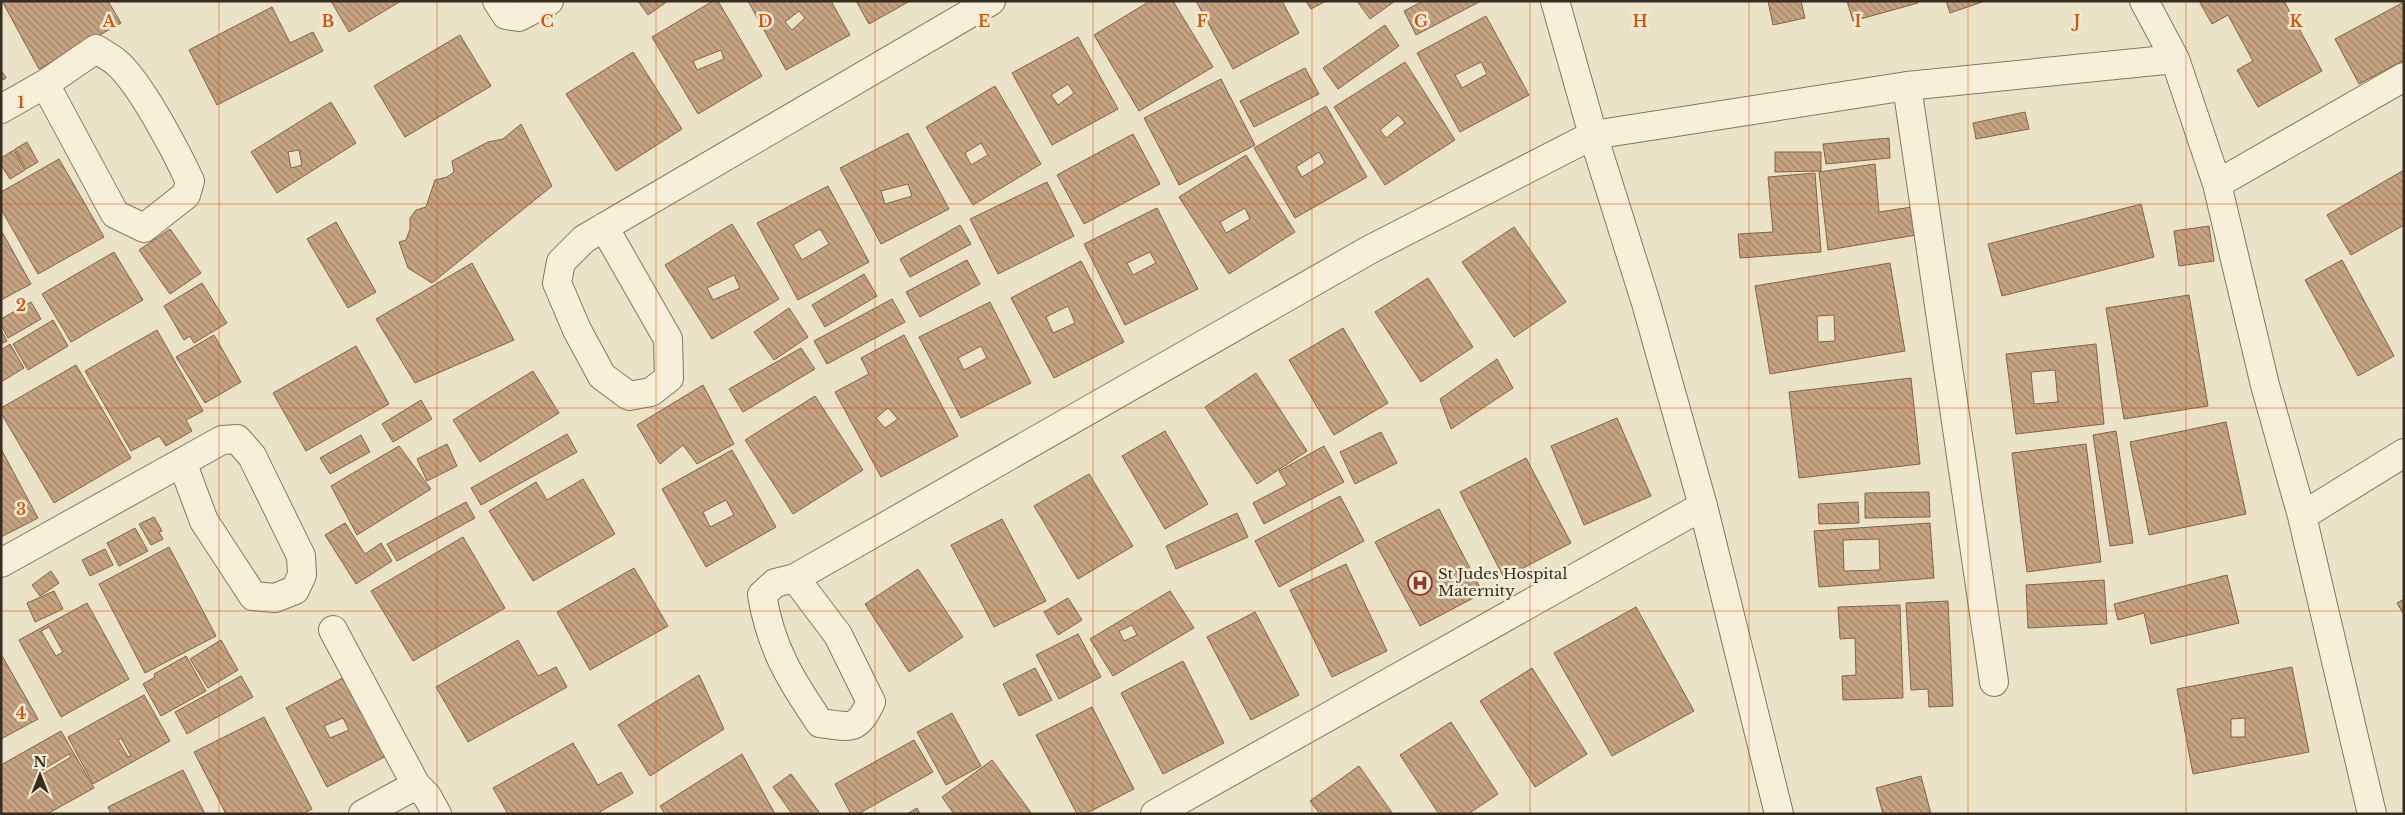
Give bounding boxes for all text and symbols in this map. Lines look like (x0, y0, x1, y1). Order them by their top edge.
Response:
text: A (102, 11, 117, 31)
text: B (322, 11, 335, 31)
text: C (540, 11, 554, 31)
text: D (758, 11, 772, 31)
text: E (978, 11, 990, 31)
text: F (1196, 11, 1208, 31)
text: G (1414, 11, 1428, 31)
text: H (1632, 11, 1648, 31)
text: I (1855, 11, 1862, 31)
text: J (2071, 11, 2080, 31)
text: K (2289, 11, 2303, 31)
text: 1 (18, 92, 25, 112)
text: 2 (16, 295, 26, 315)
text: 3 (16, 499, 26, 519)
place label: St Judes Hospital Maternity (1438, 564, 1567, 600)
hospital icon: St Judes Hospital Maternity (1407, 570, 1433, 596)
text: 4 (16, 703, 26, 723)
north arrow (15, 750, 65, 800)
text: N (33, 753, 47, 771)

